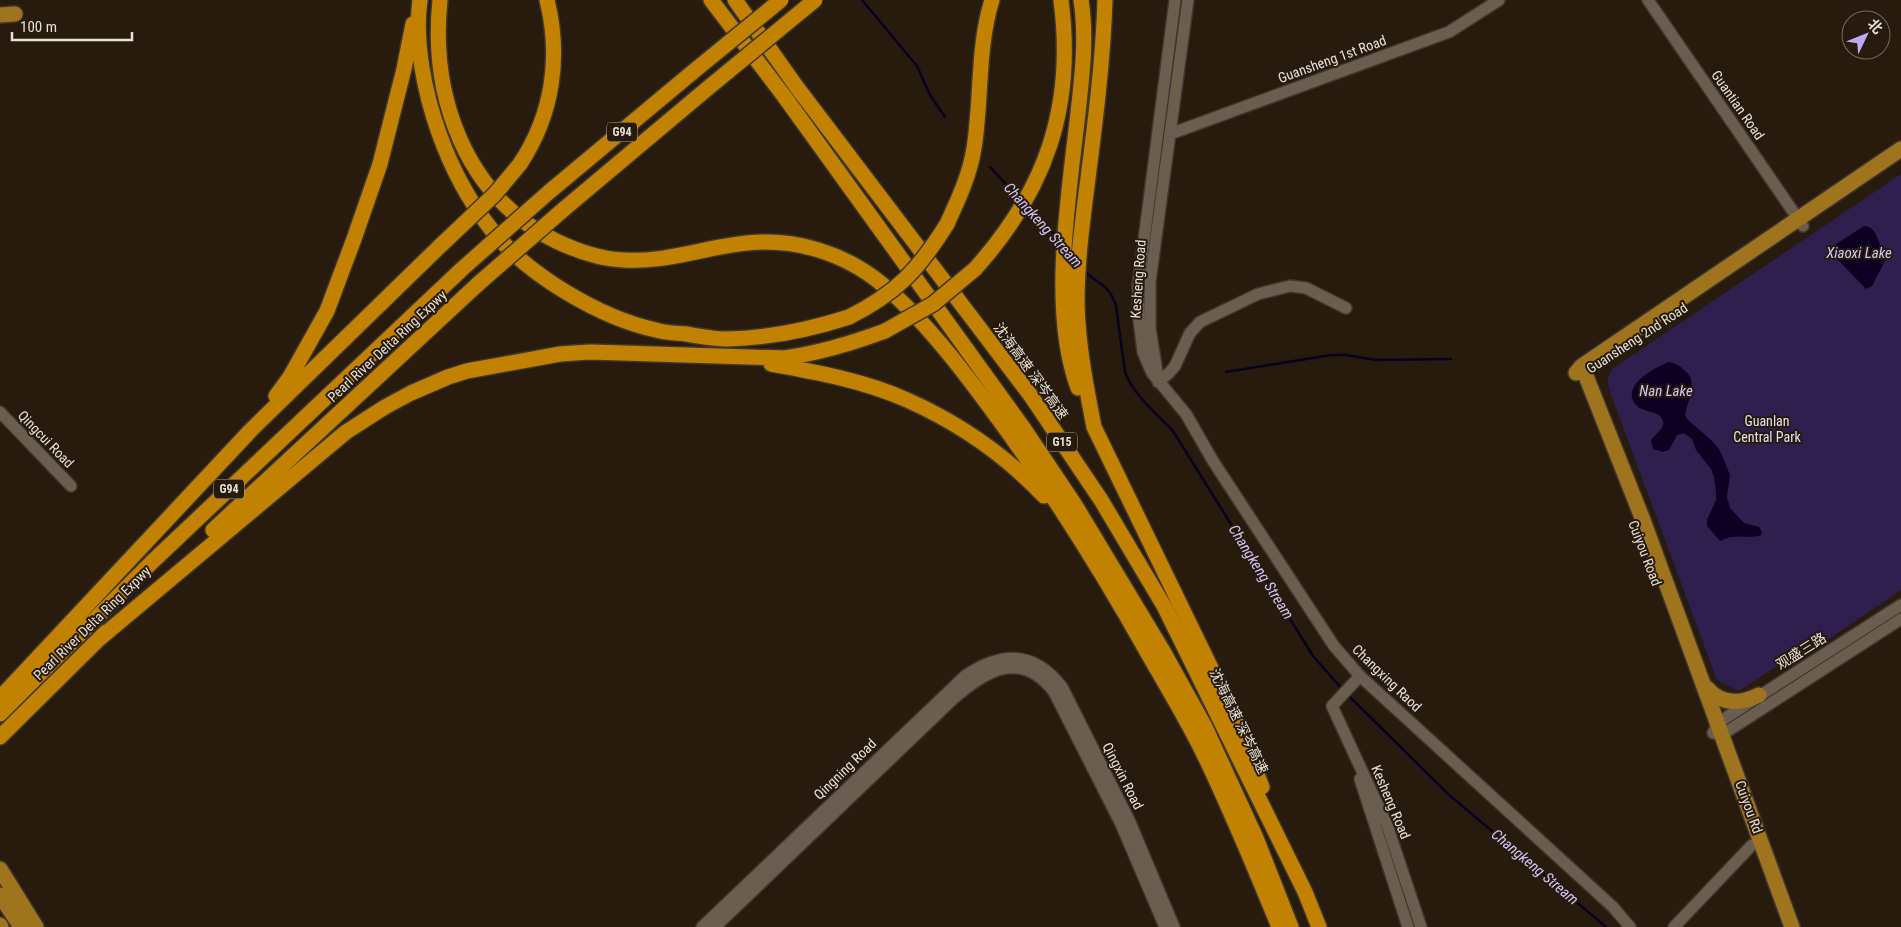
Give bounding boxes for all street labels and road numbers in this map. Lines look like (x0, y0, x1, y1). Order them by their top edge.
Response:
street label: Guansheng 1st Road (1276, 32, 1388, 86)
street label: Guantian Road (1708, 67, 1768, 143)
road number: G94 (607, 122, 637, 142)
street label: Kesheng Road (1127, 239, 1149, 319)
street label: Pearl River Delta Ring Expwy (324, 287, 450, 405)
street label: Guansheng 2nd Road (1584, 299, 1690, 377)
street label: 沈海高速 深岑高速 (991, 320, 1071, 422)
street label: Qingcui Road (15, 407, 77, 471)
road number: G15 (1047, 432, 1077, 452)
road number: G94 (214, 479, 244, 498)
street label: Cuiyou Road (1625, 518, 1665, 588)
street label: Pearl River Delta Ring Expwy (30, 563, 154, 683)
street label: 观盛三路 (1773, 629, 1829, 673)
street label: Changxing Raod (1349, 641, 1425, 715)
street label: 沈海高速 深岑高速 (1207, 666, 1271, 776)
street label: Qingning Road (811, 735, 879, 803)
street label: Qingxin Road (1099, 740, 1147, 812)
street label: Kesheng Road (1368, 763, 1414, 841)
street label: Cuiyou Rd (1732, 778, 1766, 836)

